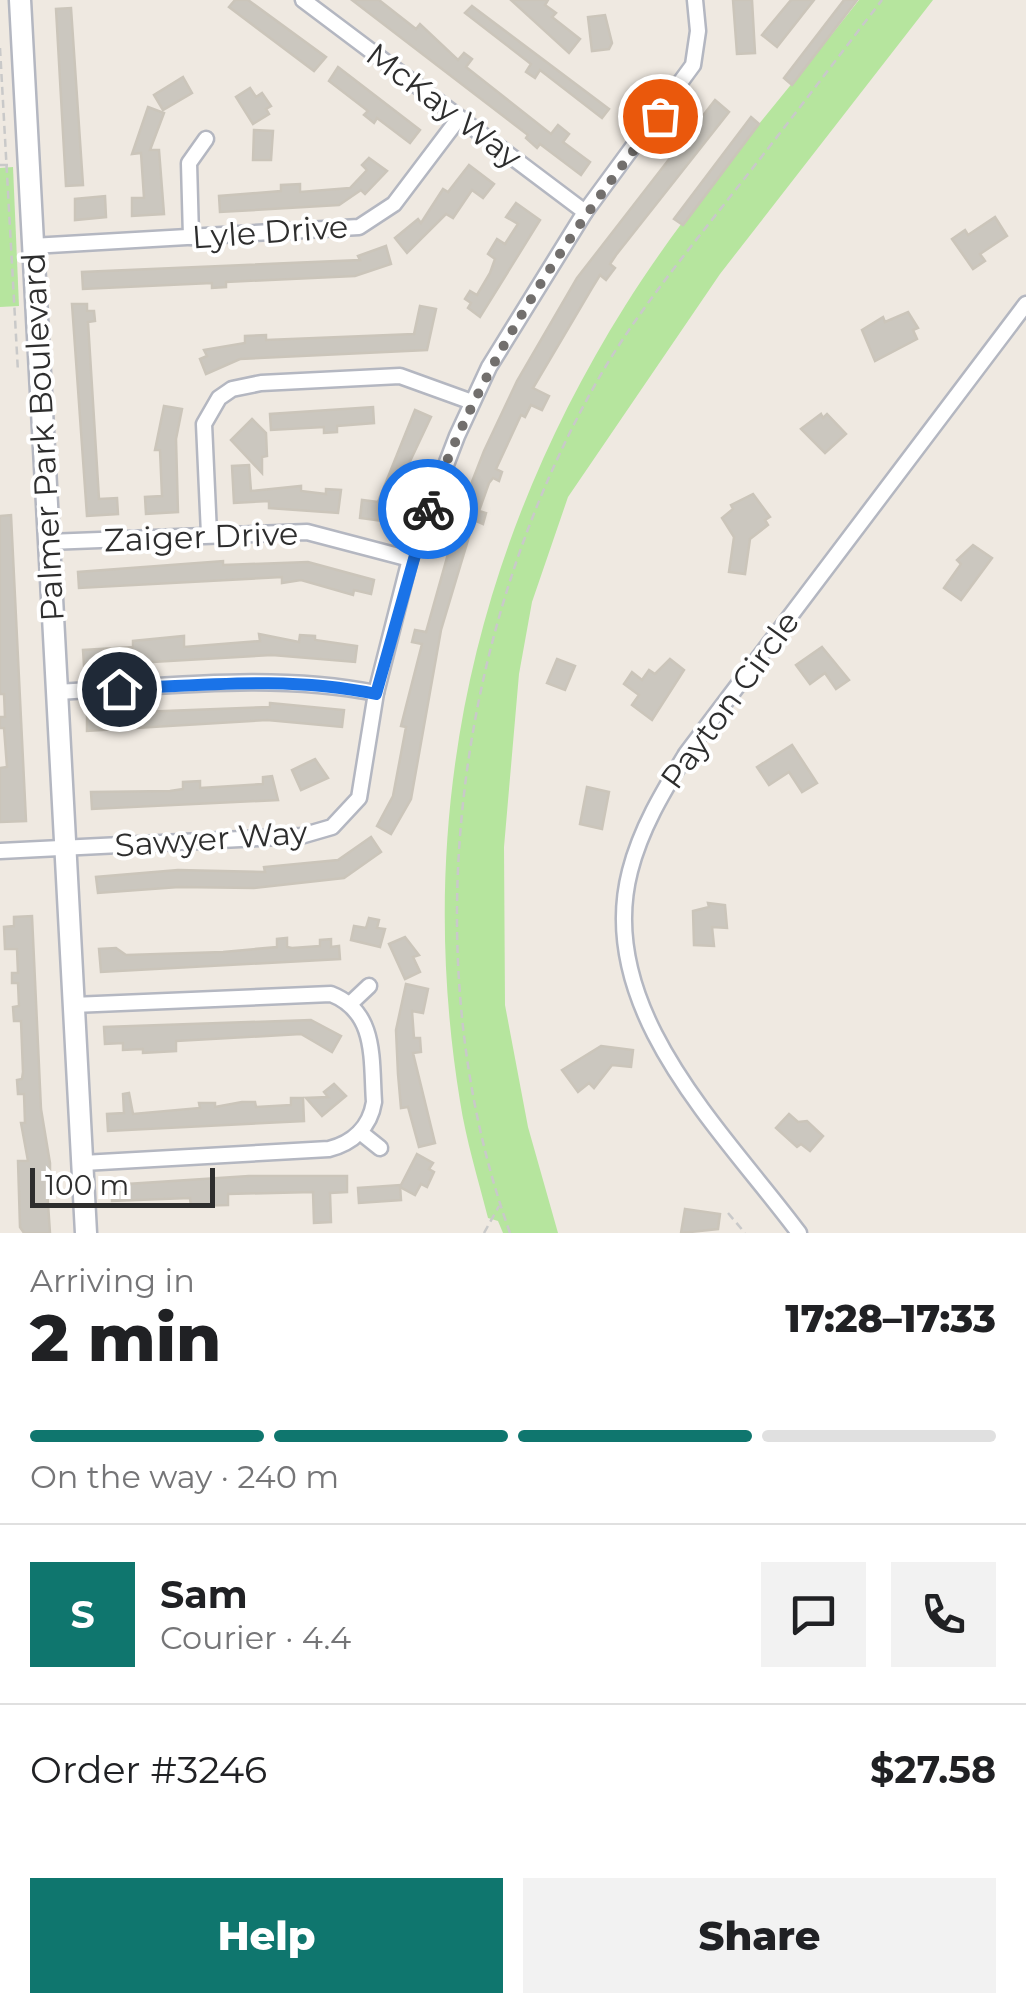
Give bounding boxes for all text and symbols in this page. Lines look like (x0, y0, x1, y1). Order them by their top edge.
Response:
street label: McKay Way (359, 35, 530, 177)
pin (618, 74, 703, 159)
icon: bag (633, 89, 688, 144)
street label: Lyle Drive (191, 207, 349, 256)
street label: Palmer Park Boulevard (13, 252, 72, 622)
courier (378, 459, 478, 559)
icon: bike (401, 482, 456, 537)
street label: Zaiger Drive (103, 514, 299, 559)
street label: Payton Circle (652, 603, 807, 796)
pin (77, 647, 162, 732)
icon: home (92, 662, 147, 717)
street label: Sawyer Way (113, 812, 309, 865)
scale bar (30, 1163, 215, 1208)
text: 100 m (45, 1168, 129, 1202)
text: Arriving in (30, 1261, 195, 1300)
text: 17:28–17:33 (785, 1295, 996, 1342)
text: 2 min (30, 1298, 221, 1377)
text: On the way · 240 m (30, 1457, 339, 1496)
button: chat (761, 1562, 866, 1667)
button: phone (891, 1562, 996, 1667)
text: Sam (160, 1571, 248, 1618)
text: S (70, 1591, 95, 1638)
text: Courier · 4.4 (160, 1618, 351, 1657)
text: Order #3246 (30, 1746, 267, 1793)
text: $27.58 (870, 1746, 996, 1793)
button: Help (30, 1878, 503, 1993)
button: Share (523, 1878, 996, 1993)

